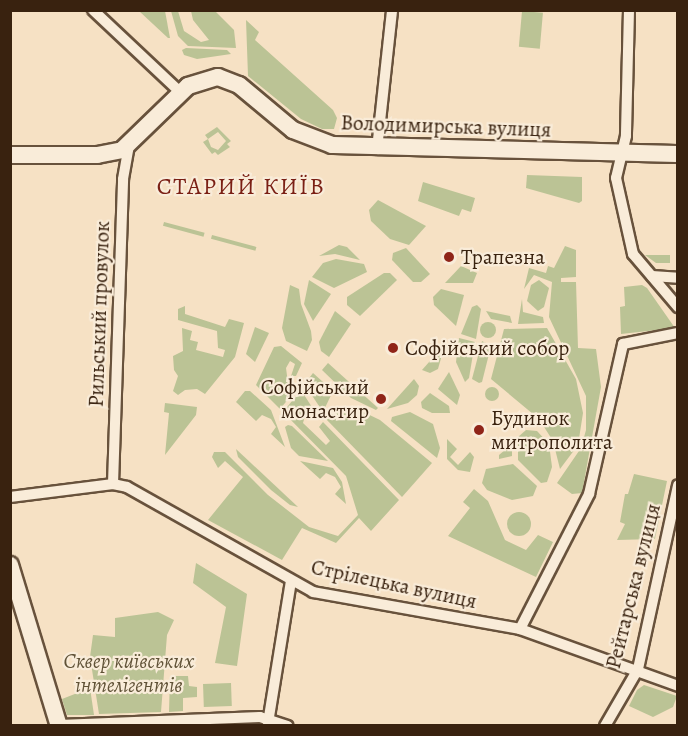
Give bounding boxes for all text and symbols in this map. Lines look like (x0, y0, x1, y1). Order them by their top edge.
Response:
street label: Володимирська вулиця (340, 110, 552, 142)
district label: СТАРИЙ КИЇВ (157, 173, 325, 201)
street label: Рильський провулок (83, 220, 115, 408)
place label: Трапезна (461, 244, 545, 270)
marker: Трапезна (442, 250, 456, 264)
place label: Софійський собор (405, 335, 569, 361)
marker: Софійський собор (386, 341, 400, 355)
place label: Софійський монастир (261, 374, 369, 424)
marker: Софійський монастир (374, 392, 388, 406)
place label: Будинок митрополита (491, 405, 613, 455)
marker: Будинок митрополита (472, 423, 486, 437)
street label: Рейтарська вулиця (600, 501, 666, 671)
street label: Стрілецька вулиця (309, 554, 479, 614)
park label: Сквер київських інтелігентів (64, 648, 194, 698)

